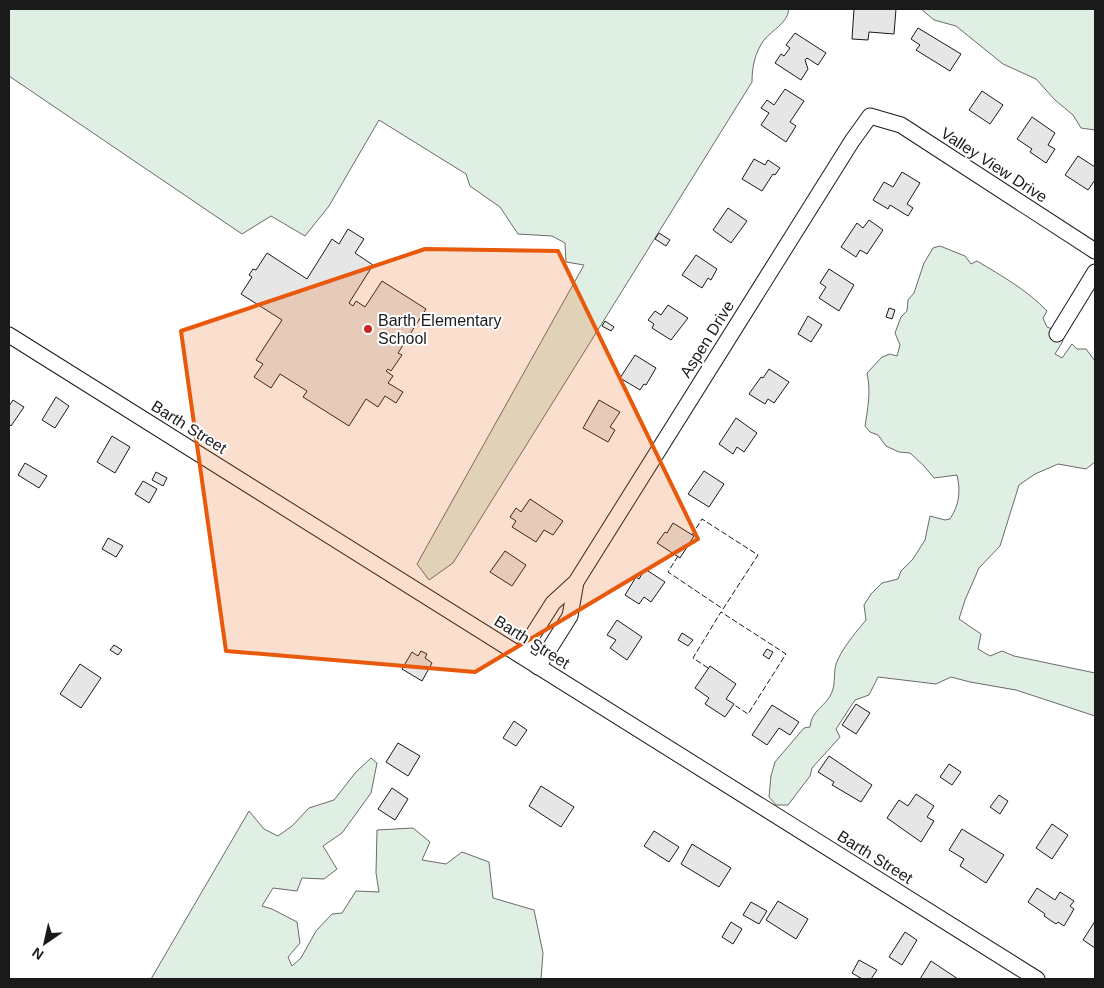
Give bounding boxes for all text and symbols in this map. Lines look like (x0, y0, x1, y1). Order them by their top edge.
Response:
street label: Valley View Drive (938, 124, 1050, 206)
street label: Aspen Drive (677, 297, 737, 380)
place label: Barth Elementary School (378, 312, 502, 347)
marker: Barth Elementary School (362, 323, 374, 335)
street label: Barth Street (148, 397, 230, 457)
street label: Barth Street (491, 612, 573, 672)
street label: Barth Street (834, 827, 916, 887)
north arrow (20, 918, 70, 968)
text: N (29, 944, 46, 963)

